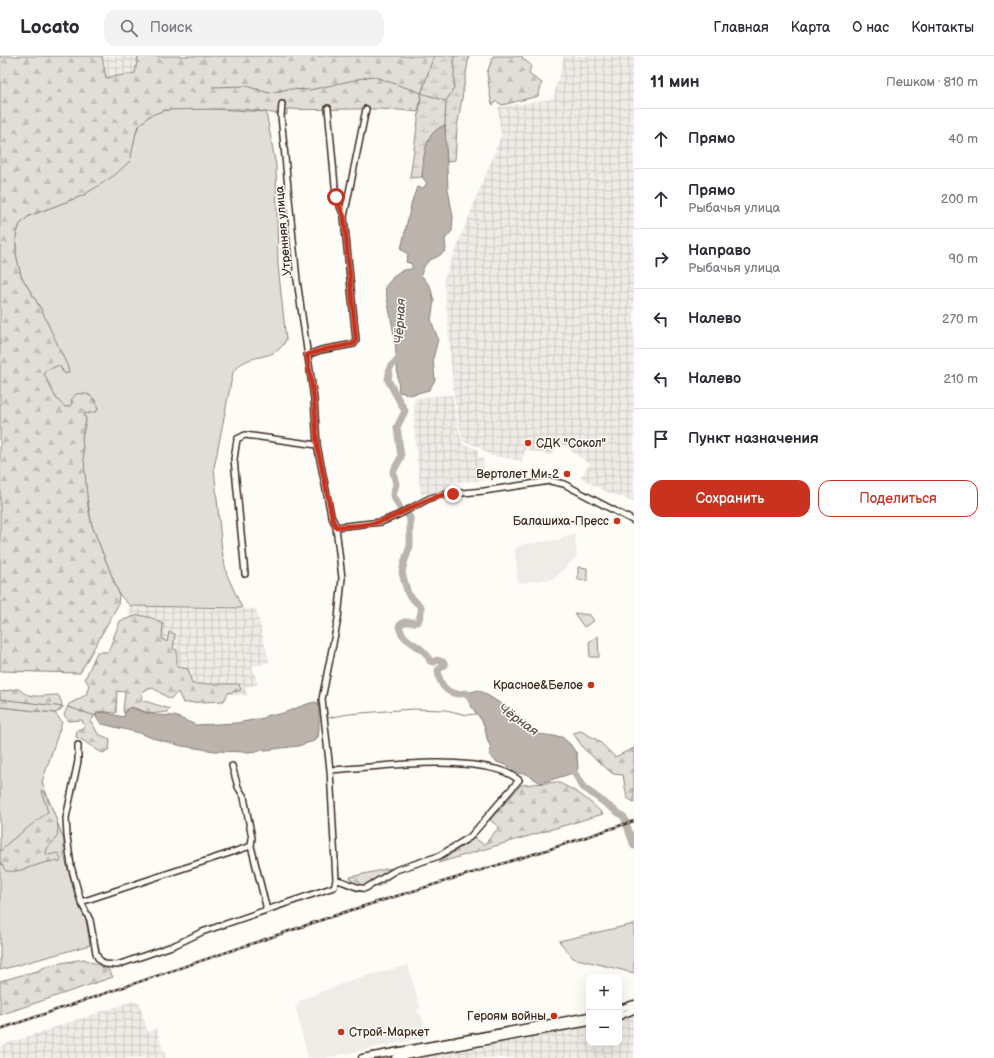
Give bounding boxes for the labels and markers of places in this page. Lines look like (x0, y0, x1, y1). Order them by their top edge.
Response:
place label: СДК "Сокол" (536, 436, 606, 451)
marker: СДК "Сокол" (523, 438, 533, 448)
place label: Вертолет Ми-2 (476, 467, 559, 482)
marker: Вертолет Ми-2 (562, 469, 572, 479)
place label: Балашиха-Пресс (513, 514, 609, 529)
marker: Балашиха-Пресс (612, 516, 622, 526)
place label: Красное&Белое (493, 678, 583, 693)
marker: Красное&Белое (586, 680, 596, 690)
place label: Героям войны (467, 1009, 546, 1024)
marker: Героям войны (549, 1011, 559, 1021)
place label: Строй-Маркет (349, 1025, 430, 1040)
marker: Строй-Маркет (336, 1027, 346, 1037)

